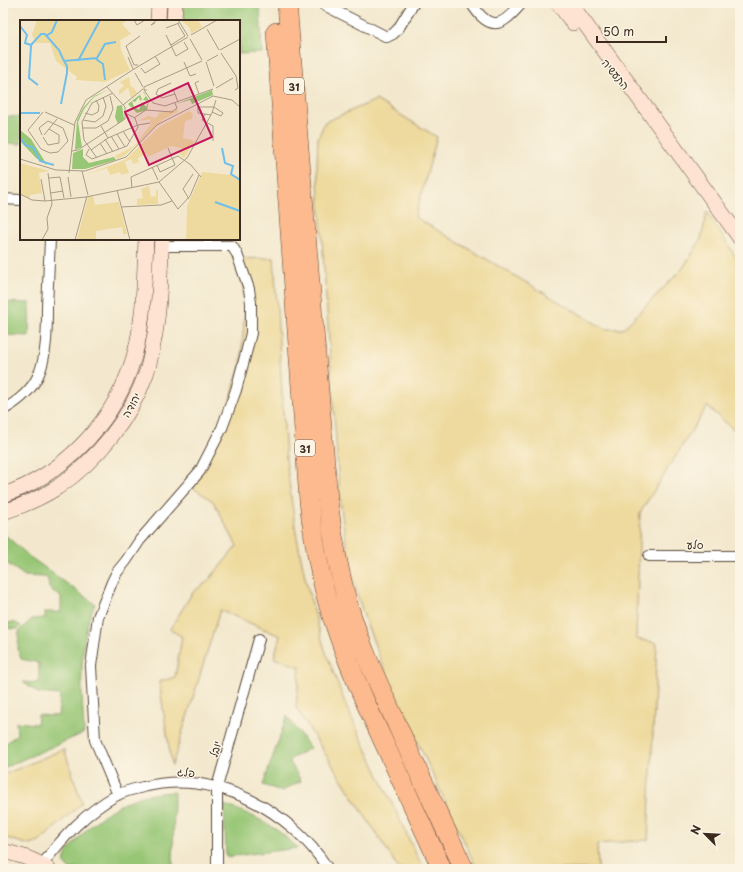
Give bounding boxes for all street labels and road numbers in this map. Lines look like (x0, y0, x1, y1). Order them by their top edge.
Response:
street label: התעשיה (598, 55, 634, 93)
road number: 31 (284, 78, 304, 94)
street label: יהודה (117, 389, 145, 421)
road number: 31 (295, 440, 315, 456)
street label: סלע (687, 536, 704, 553)
street label: יובל (205, 739, 225, 759)
street label: פלג (177, 763, 196, 781)

